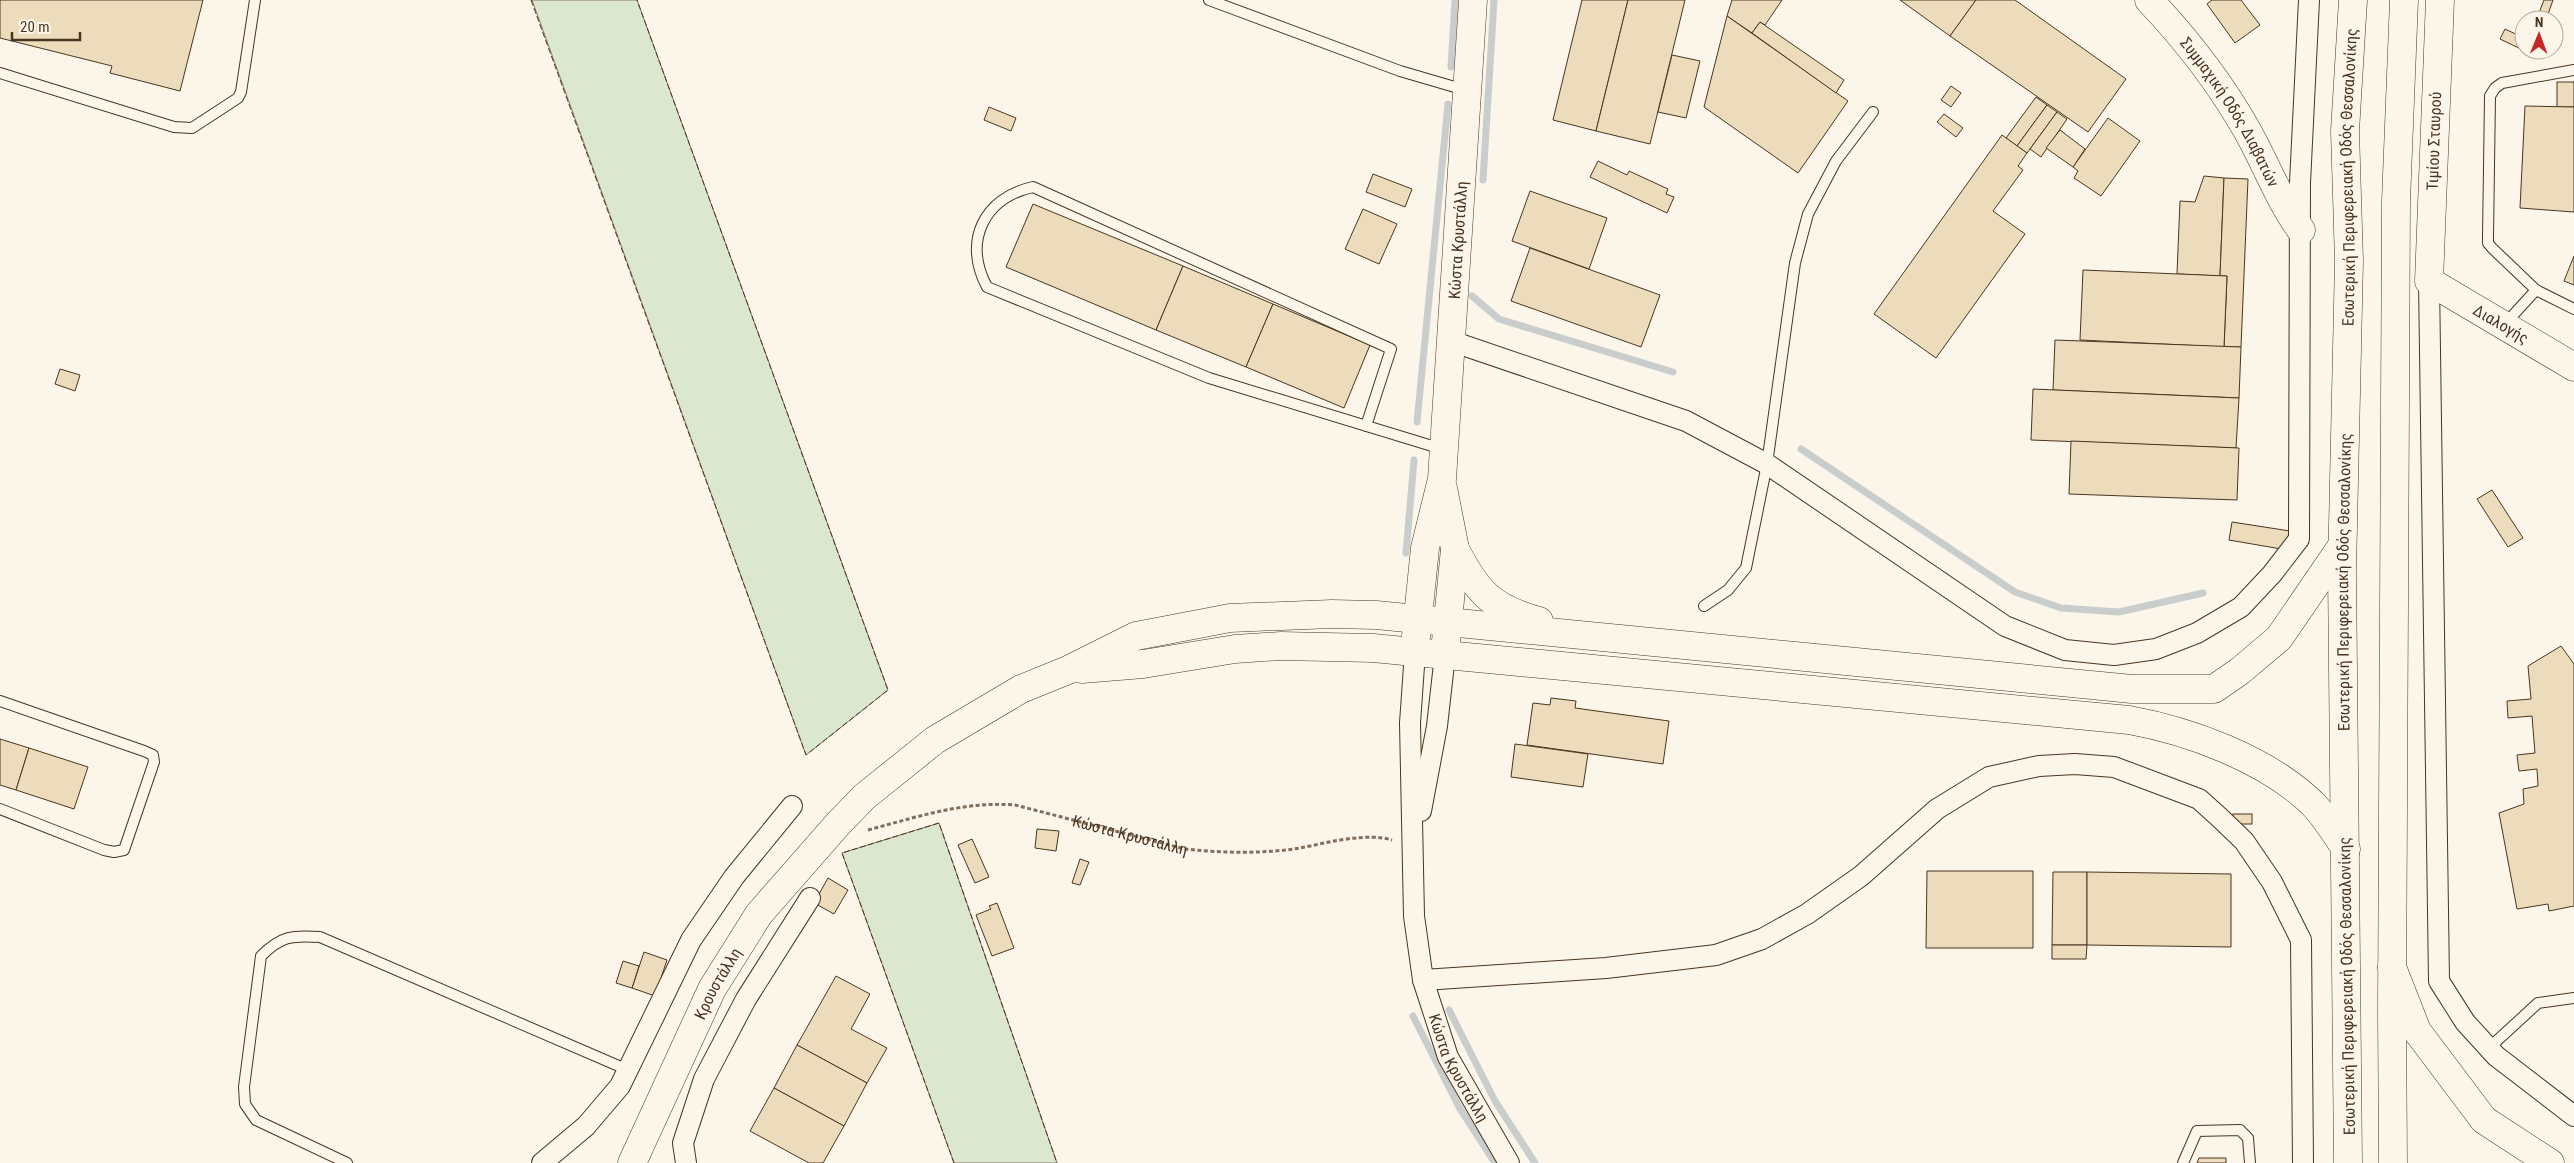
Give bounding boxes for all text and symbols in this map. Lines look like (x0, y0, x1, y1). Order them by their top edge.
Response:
scale bar (12, 10, 80, 42)
north arrow (2514, 10, 2564, 60)
text: N (2535, 14, 2544, 30)
text: 20 m (20, 18, 50, 36)
street label: Εσωτερική Περιφερειακή Οδός Θεσσαλονίκης (2336, 28, 2361, 326)
street label: Συμμαχική Οδός Διαβατών (2177, 33, 2284, 190)
street label: Τιμίου Σταυρού (2423, 91, 2445, 191)
street label: Κώστα Κρυστάλλη (1444, 180, 1471, 300)
street label: Διαλογής (2470, 300, 2532, 347)
street label: Εσωτερική Περιφερειακή Οδός Θεσσαλονίκης (2332, 433, 2355, 731)
street label: Κώστα Κρυστάλλη (1071, 811, 1190, 859)
street label: Εσωτερική Περιφερειακή Οδός Θεσσαλονίκης (2335, 837, 2359, 1135)
street label: Κρουστάλλη (690, 944, 745, 1022)
street label: Κώστα Κρυστάλλη (1425, 1011, 1493, 1125)

